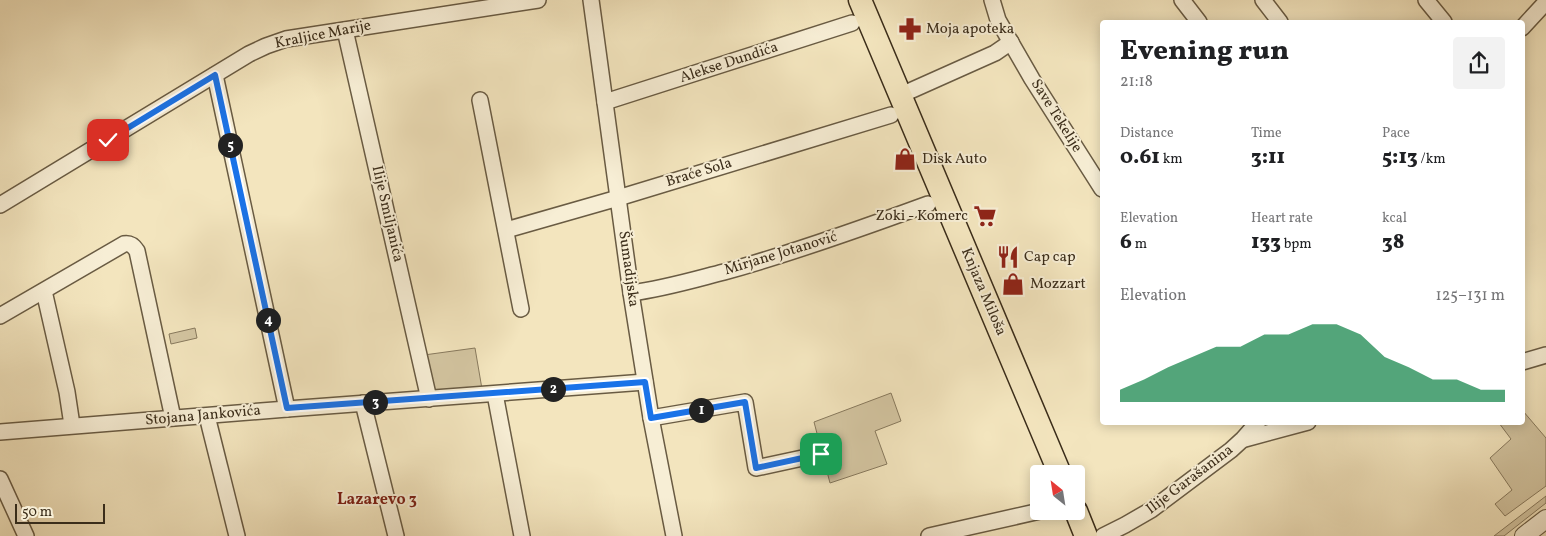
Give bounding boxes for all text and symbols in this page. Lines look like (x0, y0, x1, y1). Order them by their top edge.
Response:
street label: Kraljice Marije (273, 15, 373, 55)
pharmacy icon: Moja apoteka (897, 16, 923, 42)
place label: Moja apoteka (926, 19, 1014, 40)
text: Evening run (1120, 32, 1289, 71)
street label: Alekse Dundića (677, 37, 781, 89)
button: share (1453, 37, 1505, 89)
text: 21:18 (1120, 71, 1153, 93)
street label: Save Tekelije (1025, 75, 1087, 157)
pin (87, 119, 129, 161)
text: Distance (1120, 124, 1174, 143)
text: Time (1251, 124, 1282, 143)
text: Pace (1382, 124, 1410, 143)
icon: check (94, 126, 122, 154)
pin: 5 (218, 132, 242, 158)
text: 5 (227, 136, 234, 155)
text: 0.61 (1120, 143, 1160, 172)
text: 3:11 (1251, 143, 1285, 172)
text: 5:13 (1382, 143, 1418, 172)
shop icon: Disk Auto (892, 146, 918, 172)
place label: Disk Auto (922, 149, 987, 170)
text: km (1160, 150, 1183, 169)
text: /km (1418, 150, 1446, 169)
street label: Braće Sola (663, 153, 735, 193)
street label: Ilije Smiljanića (366, 164, 408, 264)
supermarket icon: Zoki - Komerc (972, 203, 998, 229)
place label: Zoki - Komerc (875, 206, 968, 227)
text: Elevation (1120, 209, 1178, 228)
text: Heart rate (1251, 209, 1313, 228)
text: kcal (1382, 209, 1407, 228)
street label: Mirjane Jotanović (722, 227, 840, 281)
text: 6 (1120, 228, 1132, 257)
text: 133 (1251, 228, 1281, 257)
text: 38 (1382, 228, 1404, 257)
street label: Šumadijska (612, 230, 644, 308)
text: m (1132, 235, 1147, 254)
text: bpm (1281, 235, 1312, 254)
restaurant icon: Cap cap (995, 244, 1021, 270)
street label: Knjaza Miloša (955, 245, 1011, 339)
place label: Cap cap (1024, 247, 1076, 268)
shop icon: Mozzart (1000, 271, 1026, 297)
place label: Mozzart (1030, 274, 1086, 295)
text: Elevation (1120, 285, 1187, 307)
text: 125–131 m (1435, 285, 1505, 307)
pin: 4 (256, 308, 280, 332)
text: 4 (264, 311, 273, 330)
pin: 2 (540, 376, 566, 402)
text: 2 (550, 380, 557, 399)
pin: 3 (362, 390, 388, 414)
text: 3 (372, 393, 379, 412)
pin: 1 (688, 398, 714, 422)
street label: Stojana Jankovića (144, 400, 262, 432)
text: 1 (699, 401, 704, 420)
pin (800, 433, 842, 475)
icon: arrive (807, 440, 835, 468)
street label: Ilije Garašanina (1142, 440, 1238, 520)
north arrow (1030, 465, 1085, 520)
map controls (1030, 465, 1085, 520)
district label: Lazarevo 3 (337, 489, 417, 511)
scale bar (15, 501, 105, 524)
text: 50 m (22, 503, 52, 522)

